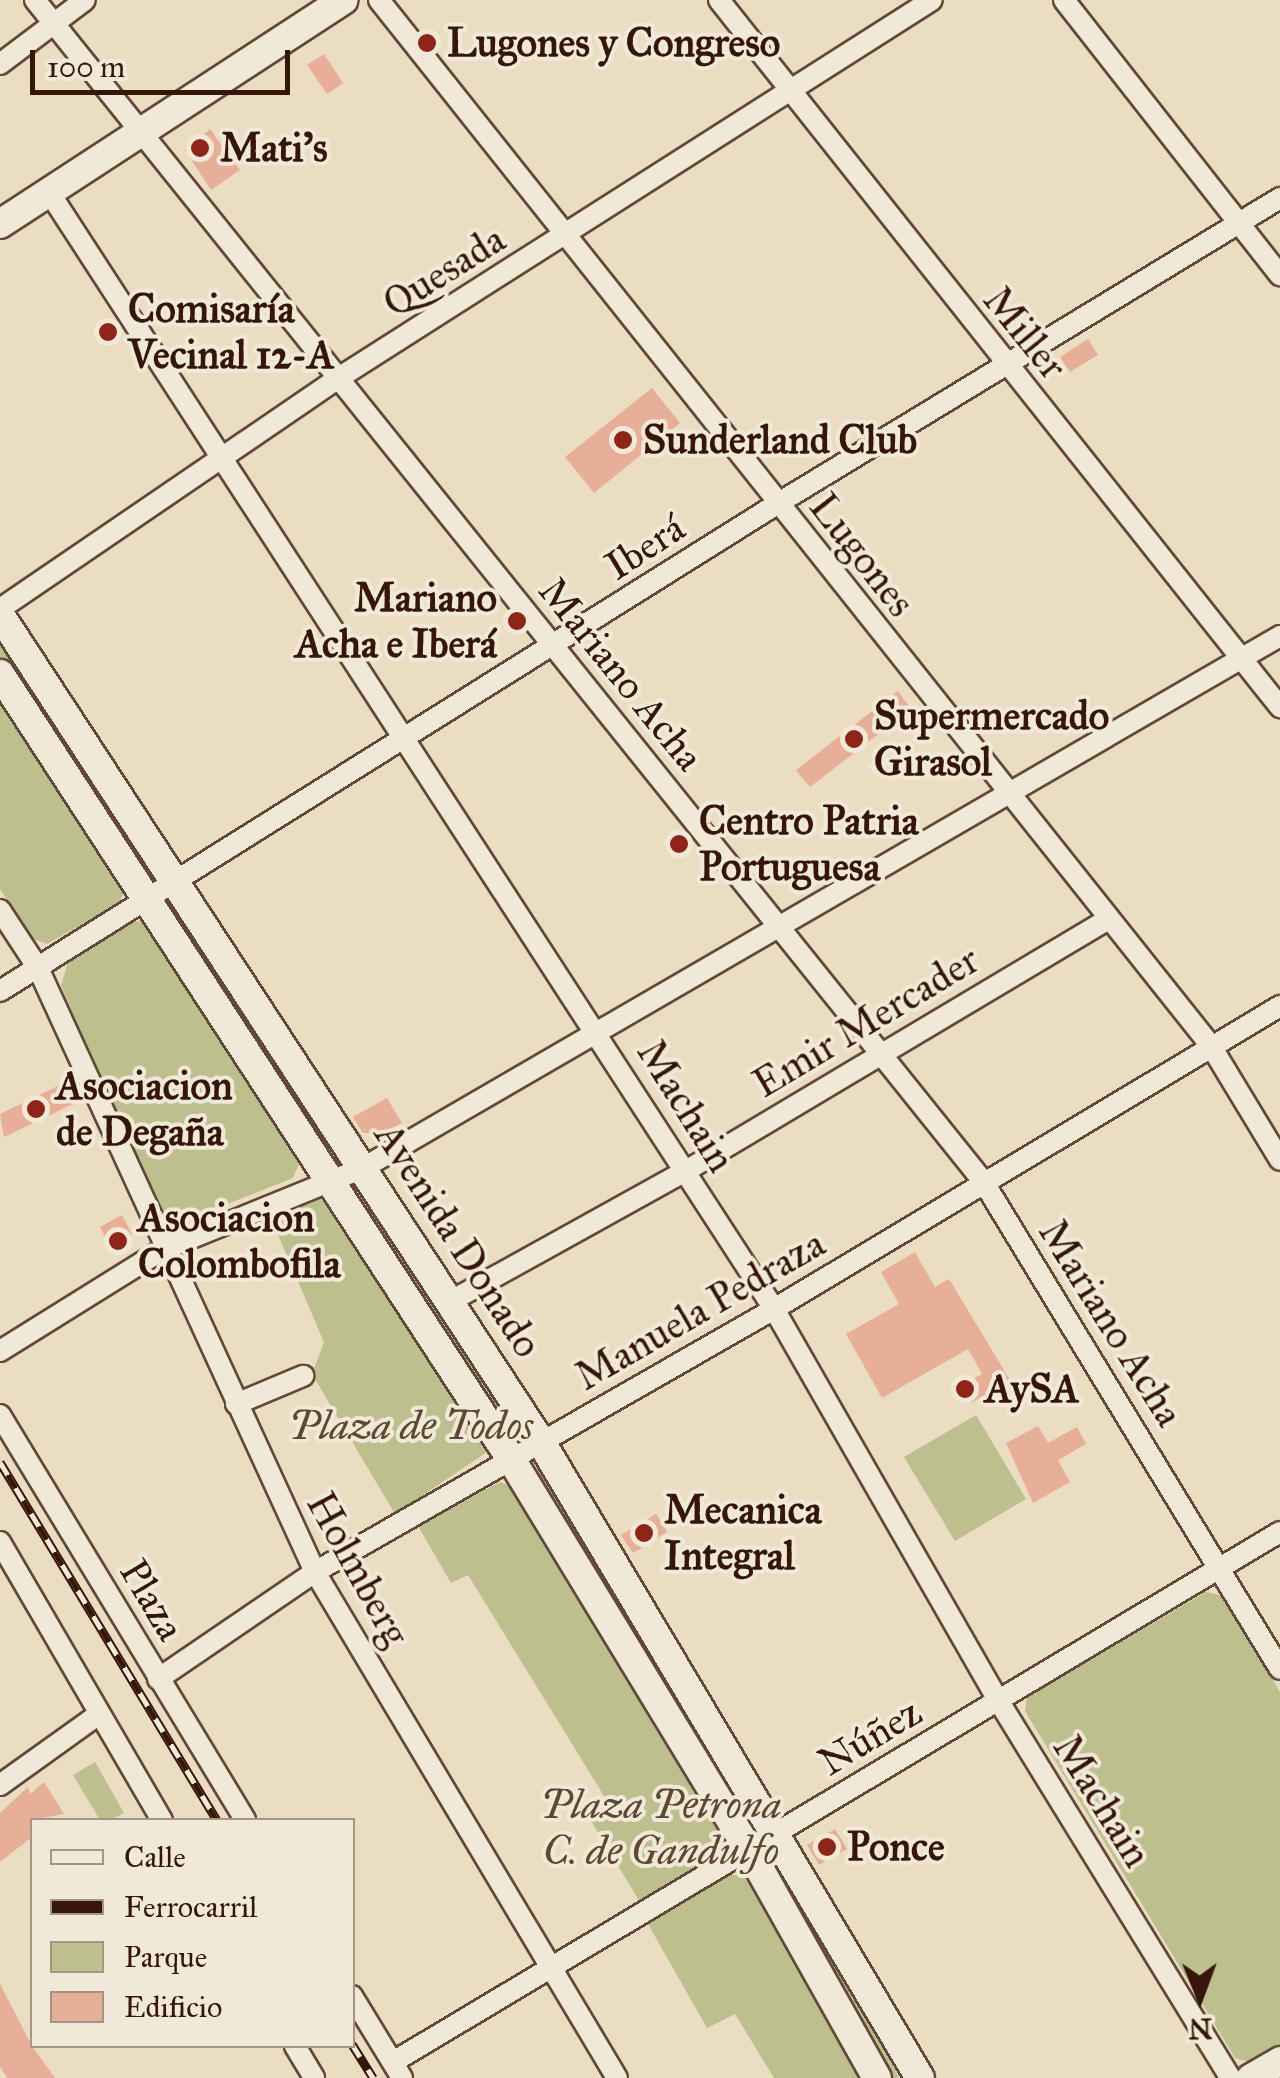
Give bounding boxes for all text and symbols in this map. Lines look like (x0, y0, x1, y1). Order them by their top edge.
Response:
place label: Lugones y Congreso (447, 19, 780, 67)
scale bar (35, 30, 295, 92)
marker: Lugones y Congreso (416, 32, 438, 54)
text: 100 m (47, 49, 125, 85)
place label: Mati's (220, 124, 328, 172)
marker: Mati's (189, 137, 211, 159)
street label: Quesada (374, 215, 514, 327)
street label: Miller (973, 277, 1077, 389)
place label: Comisaría Vecinal 12-A (128, 285, 334, 379)
marker: Comisaría Vecinal 12-A (97, 321, 119, 343)
place label: Sunderland Club (643, 416, 917, 464)
marker: Sunderland Club (612, 429, 634, 451)
street label: Lugones (799, 484, 925, 626)
street label: Iberá (596, 504, 694, 590)
street label: Mariano Acha (529, 568, 713, 780)
place label: Mariano Acha e Iberá (295, 574, 497, 668)
marker: Mariano Acha e Iberá (506, 610, 528, 632)
place label: Supermercado Girasol (874, 692, 1109, 786)
marker: Supermercado Girasol (843, 728, 865, 750)
place label: Centro Patria Portuguesa (699, 797, 919, 891)
marker: Centro Patria Portuguesa (668, 833, 690, 855)
street label: Emir Mercader (744, 936, 988, 1108)
street label: Machain (627, 1031, 745, 1181)
place label: Asociacion de Degaña (56, 1062, 233, 1156)
marker: Asociacion de Degaña (25, 1098, 47, 1120)
street label: Avenida Donado (364, 1114, 552, 1366)
place label: Asociacion Colombofila (138, 1194, 341, 1288)
street label: Mariano Acha (1029, 1211, 1193, 1435)
street label: Manuela Pedraza (567, 1219, 833, 1401)
marker: Asociacion Colombofila (107, 1230, 129, 1252)
place label: AySA (985, 1365, 1079, 1413)
marker: AySA (954, 1378, 976, 1400)
park label: Plaza de Todos (289, 1402, 533, 1450)
street label: Holmberg (296, 1484, 420, 1654)
place label: Mecanica Integral (664, 1486, 822, 1580)
marker: Mecanica Integral (633, 1522, 655, 1544)
street label: Plaza (109, 1551, 195, 1649)
street label: Núñez (810, 1688, 930, 1786)
street label: Machain (1043, 1726, 1161, 1876)
park label: Plaza Petrona C. de Gandulfo (541, 1781, 781, 1875)
legend (30, 1818, 355, 2048)
place label: Ponce (847, 1823, 945, 1871)
marker: Ponce (816, 1836, 838, 1858)
text: Calle (124, 1839, 186, 1875)
text: Ferrocarril (124, 1889, 257, 1925)
text: Parque (124, 1939, 207, 1975)
north arrow (1150, 1948, 1250, 2048)
text: Edificio (124, 1989, 222, 2025)
text: N (1188, 2011, 1213, 2046)

